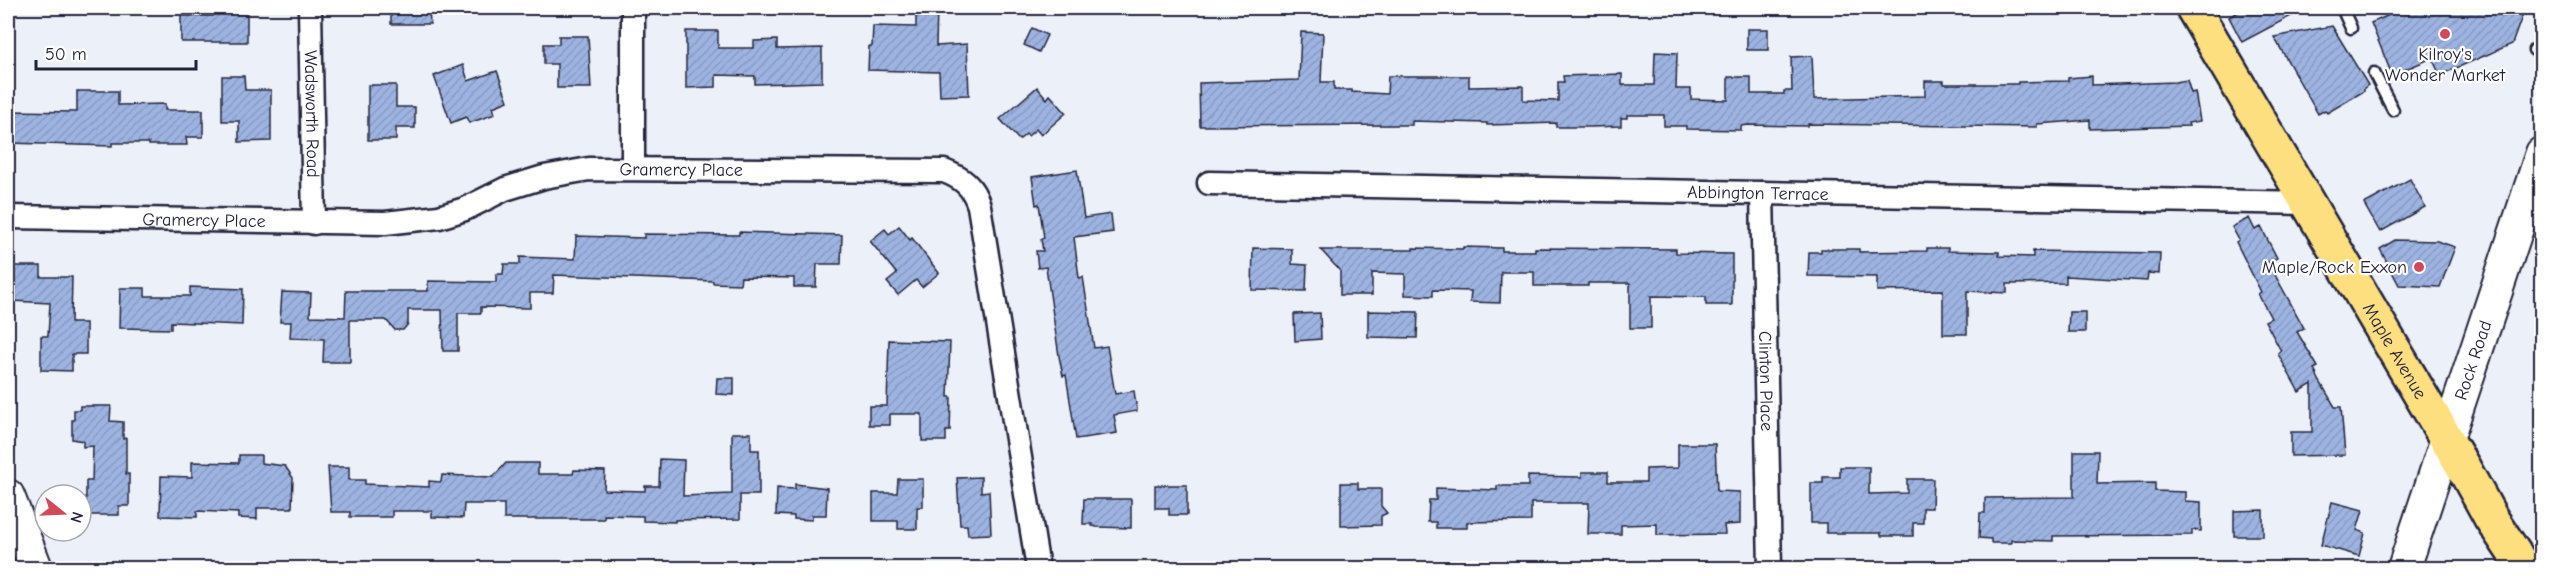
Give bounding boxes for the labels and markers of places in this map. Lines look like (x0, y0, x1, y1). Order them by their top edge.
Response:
marker: Kilroy's Wonder Market (2438, 27, 2452, 41)
place label: Kilroy's Wonder Market (2385, 44, 2506, 86)
place label: Maple/Rock Exxon (2262, 257, 2407, 278)
marker: Maple/Rock Exxon (2412, 260, 2426, 274)

